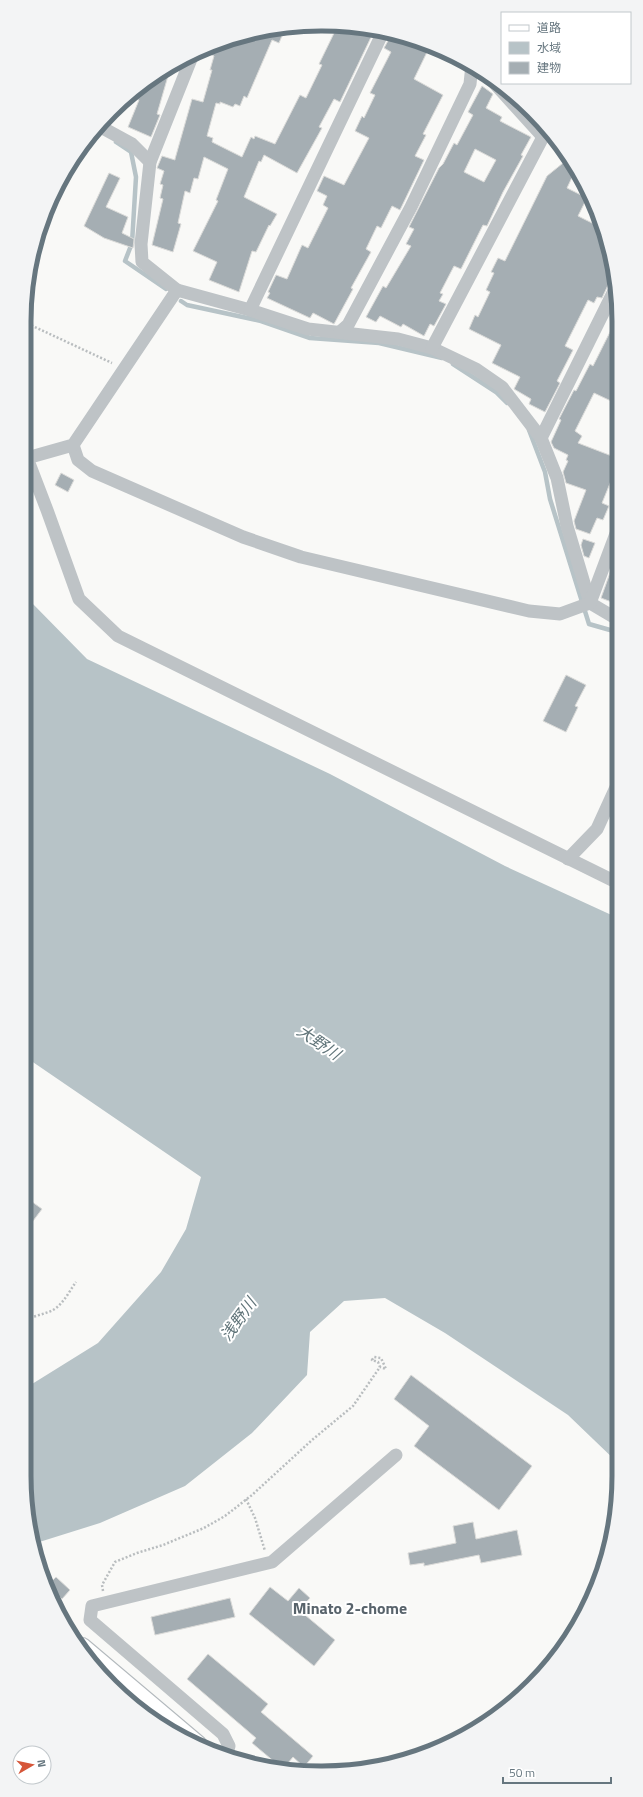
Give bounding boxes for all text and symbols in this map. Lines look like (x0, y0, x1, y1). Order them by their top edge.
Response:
legend (501, 12, 631, 84)
text: 道路 (537, 18, 561, 37)
text: 水域 (537, 38, 561, 57)
text: 建物 (537, 58, 561, 77)
water label: 大野川 (292, 1019, 347, 1066)
water label: 浅野川 (214, 1291, 263, 1345)
district label: Minato 2-chome (293, 1596, 407, 1620)
north arrow (12, 1745, 52, 1785)
text: N (33, 1758, 50, 1768)
scale bar (503, 1759, 611, 1785)
text: 50 m (509, 1763, 535, 1782)

